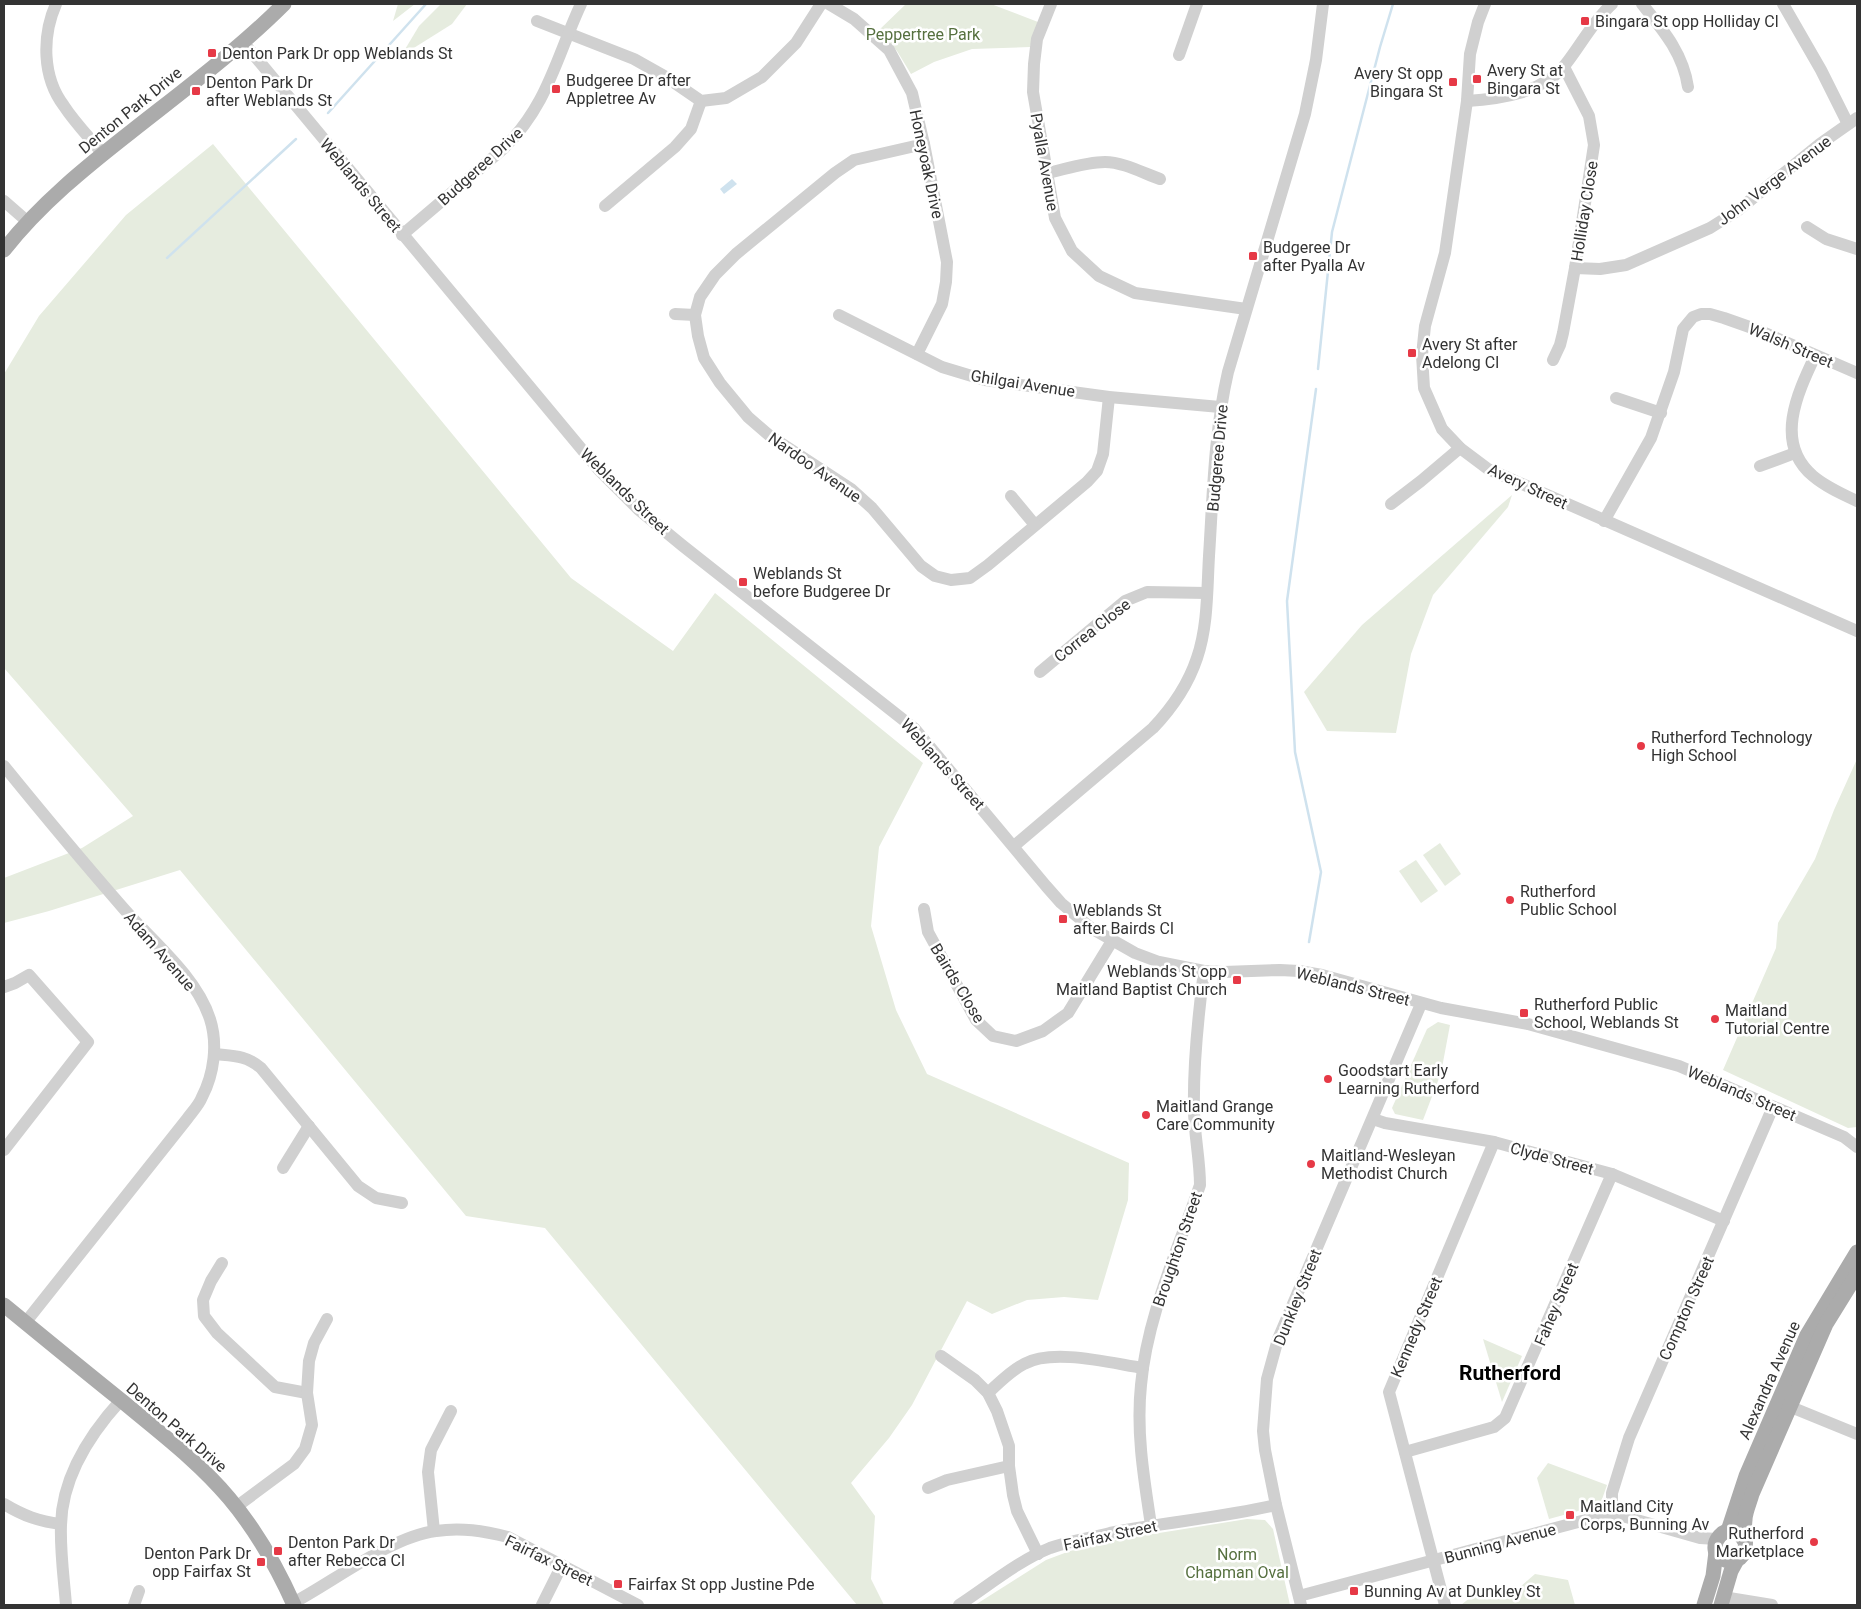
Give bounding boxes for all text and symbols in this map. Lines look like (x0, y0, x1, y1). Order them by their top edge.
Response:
place label: Bingara St opp Holliday Cl (1595, 12, 1779, 31)
marker: Bingara St opp Holliday Cl (1579, 15, 1591, 27)
park label: Peppertree Park (866, 25, 981, 44)
place label: Denton Park Dr opp Weblands St (222, 44, 453, 63)
marker: Denton Park Dr opp Weblands St (206, 47, 218, 59)
place label: Avery St at Bingara St (1487, 61, 1563, 98)
street label: Denton Park Drive (75, 63, 186, 158)
place label: Avery St opp Bingara St (1354, 64, 1443, 101)
place label: Budgeree Dr after Appletree Av (566, 71, 691, 108)
place label: Denton Park Dr after Weblands St (206, 73, 332, 110)
marker: Avery St at Bingara St (1471, 73, 1483, 85)
marker: Avery St opp Bingara St (1447, 76, 1459, 88)
marker: Budgeree Dr after Appletree Av (550, 83, 562, 95)
marker: Denton Park Dr after Weblands St (190, 85, 202, 97)
street label: Honeyoak Drive (906, 108, 947, 220)
street label: Pyalla Avenue (1027, 112, 1062, 213)
street label: Budgeree Drive (434, 123, 527, 209)
street label: John Verge Avenue (1714, 132, 1835, 229)
street label: Weblands Street (316, 135, 405, 236)
street label: Holliday Close (1567, 159, 1602, 263)
place label: Budgeree Dr after Pyalla Av (1263, 238, 1365, 275)
marker: Budgeree Dr after Pyalla Av (1247, 250, 1259, 262)
street label: Walsh Street (1746, 319, 1836, 372)
place label: Avery St after Adelong Cl (1422, 335, 1518, 372)
marker: Avery St after Adelong Cl (1406, 347, 1418, 359)
street label: Ghilgai Avenue (969, 366, 1076, 401)
street label: Budgeree Drive (1203, 404, 1232, 512)
street label: Nardoo Avenue (765, 428, 865, 506)
street label: Weblands Street (576, 444, 673, 539)
street label: Avery Street (1485, 460, 1571, 513)
place label: Weblands St before Budgeree Dr (753, 564, 891, 601)
marker: Weblands St before Budgeree Dr (737, 576, 749, 588)
street label: Correa Close (1050, 595, 1134, 666)
street label: Weblands Street (897, 715, 989, 814)
place label: Rutherford Technology High School (1651, 728, 1813, 765)
marker: Rutherford Technology High School (1635, 740, 1647, 752)
place label: Rutherford Public School (1520, 882, 1617, 919)
marker: Rutherford Public School (1504, 894, 1516, 906)
place label: Weblands St after Bairds Cl (1073, 901, 1174, 938)
street label: Adam Avenue (120, 908, 199, 995)
marker: Weblands St after Bairds Cl (1057, 913, 1069, 925)
street label: Bairds Close (926, 940, 989, 1026)
place label: Weblands St opp Maitland Baptist Church (1056, 962, 1227, 999)
street label: Weblands Street (1294, 963, 1412, 1010)
marker: Weblands St opp Maitland Baptist Church (1231, 974, 1243, 986)
place label: Rutherford Public School, Weblands St (1534, 995, 1679, 1032)
place label: Maitland Tutorial Centre (1725, 1001, 1829, 1038)
marker: Rutherford Public School, Weblands St (1518, 1007, 1530, 1019)
marker: Maitland Tutorial Centre (1709, 1013, 1721, 1025)
place label: Goodstart Early Learning Rutherford (1338, 1061, 1479, 1098)
street label: Weblands Street (1685, 1062, 1799, 1125)
marker: Goodstart Early Learning Rutherford (1322, 1073, 1334, 1085)
place label: Maitland Grange Care Community (1156, 1097, 1275, 1134)
marker: Maitland Grange Care Community (1140, 1109, 1152, 1121)
street label: Clyde Street (1508, 1138, 1596, 1179)
place label: Maitland-Wesleyan Methodist Church (1321, 1146, 1456, 1183)
marker: Maitland-Wesleyan Methodist Church (1305, 1158, 1317, 1170)
street label: Broughton Street (1149, 1189, 1206, 1309)
street label: Dunkley Street (1269, 1246, 1325, 1348)
street label: Compton Street (1655, 1253, 1718, 1363)
street label: Fahey Street (1530, 1260, 1582, 1349)
street label: Kennedy Street (1387, 1274, 1446, 1380)
street label: Alexandra Avenue (1735, 1318, 1804, 1442)
district label: Rutherford (1459, 1361, 1561, 1385)
street label: Denton Park Drive (123, 1379, 231, 1476)
place label: Maitland City Corps, Bunning Av (1580, 1497, 1710, 1534)
marker: Maitland City Corps, Bunning Av (1564, 1509, 1576, 1521)
street label: Fairfax Street (1062, 1516, 1159, 1555)
street label: Bunning Avenue (1442, 1519, 1558, 1567)
place label: Rutherford Marketplace (1716, 1524, 1804, 1561)
street label: Fairfax Street (502, 1531, 596, 1590)
place label: Denton Park Dr after Rebecca Cl (288, 1533, 405, 1570)
marker: Rutherford Marketplace (1808, 1536, 1820, 1548)
place label: Denton Park Dr opp Fairfax St (144, 1544, 252, 1581)
marker: Denton Park Dr after Rebecca Cl (272, 1545, 284, 1557)
park label: Norm Chapman Oval (1185, 1545, 1289, 1582)
marker: Denton Park Dr opp Fairfax St (255, 1556, 267, 1568)
place label: Fairfax St opp Justine Pde (628, 1575, 814, 1594)
marker: Fairfax St opp Justine Pde (612, 1578, 624, 1590)
place label: Bunning Av at Dunkley St (1364, 1582, 1541, 1601)
marker: Bunning Av at Dunkley St (1348, 1585, 1360, 1597)

